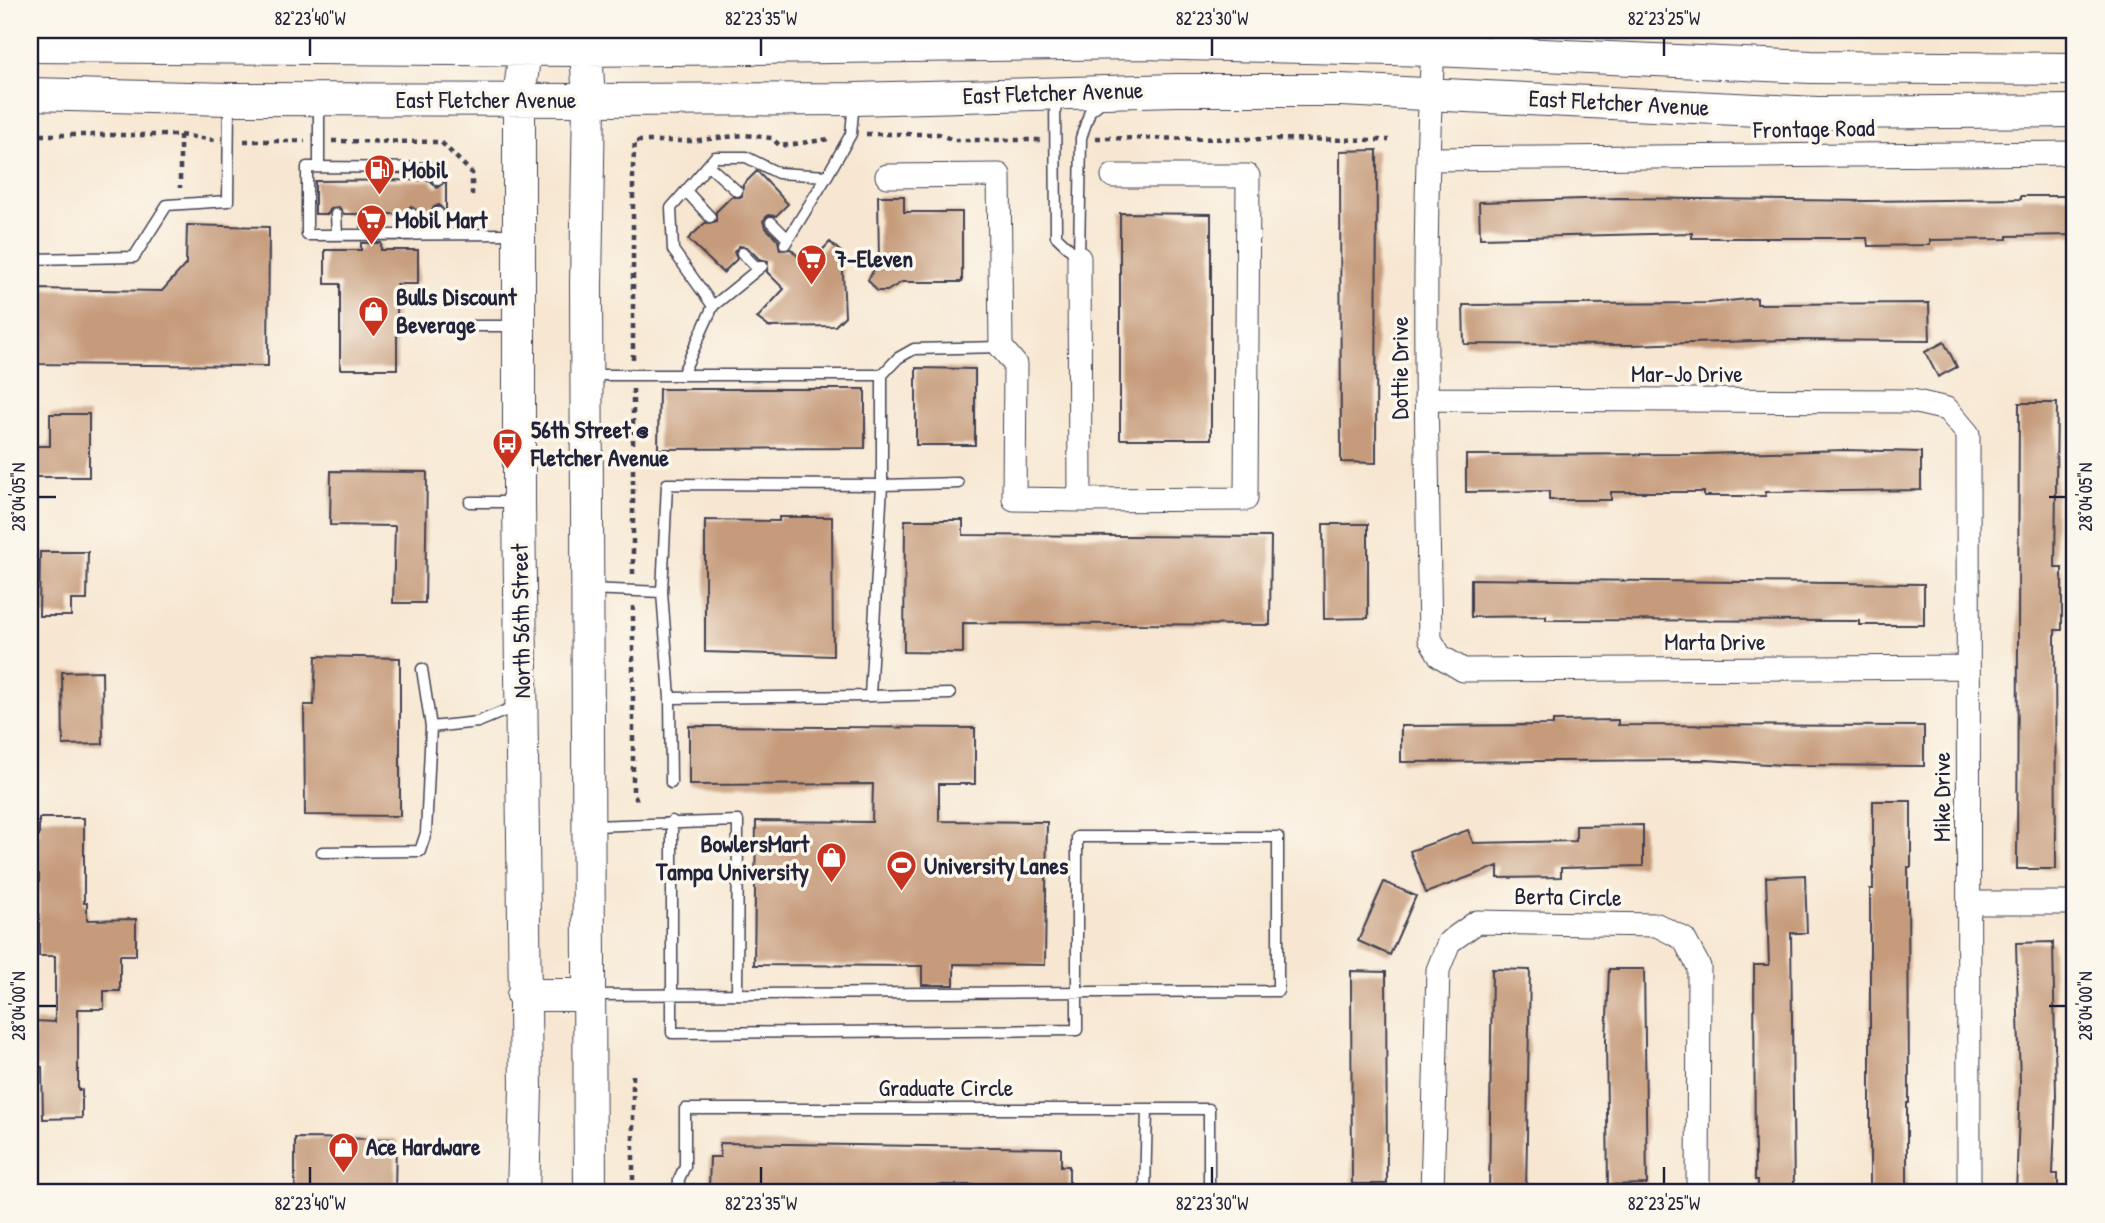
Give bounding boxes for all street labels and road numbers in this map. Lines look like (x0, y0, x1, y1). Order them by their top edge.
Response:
street label: East Fletcher Avenue (962, 73, 1144, 111)
street label: East Fletcher Avenue (1528, 81, 1711, 123)
street label: East Fletcher Avenue (396, 83, 577, 115)
street label: Frontage Road (1752, 111, 1875, 145)
street label: Dottie Drive (1383, 316, 1415, 420)
street label: Mar-Jo Drive (1631, 357, 1743, 389)
street label: North 56th Street (503, 543, 537, 699)
street label: Marta Drive (1664, 625, 1766, 657)
street label: Mike Drive (1925, 752, 1957, 842)
street label: Berta Circle (1514, 879, 1622, 913)
street label: Graduate Circle (879, 1071, 1014, 1103)

